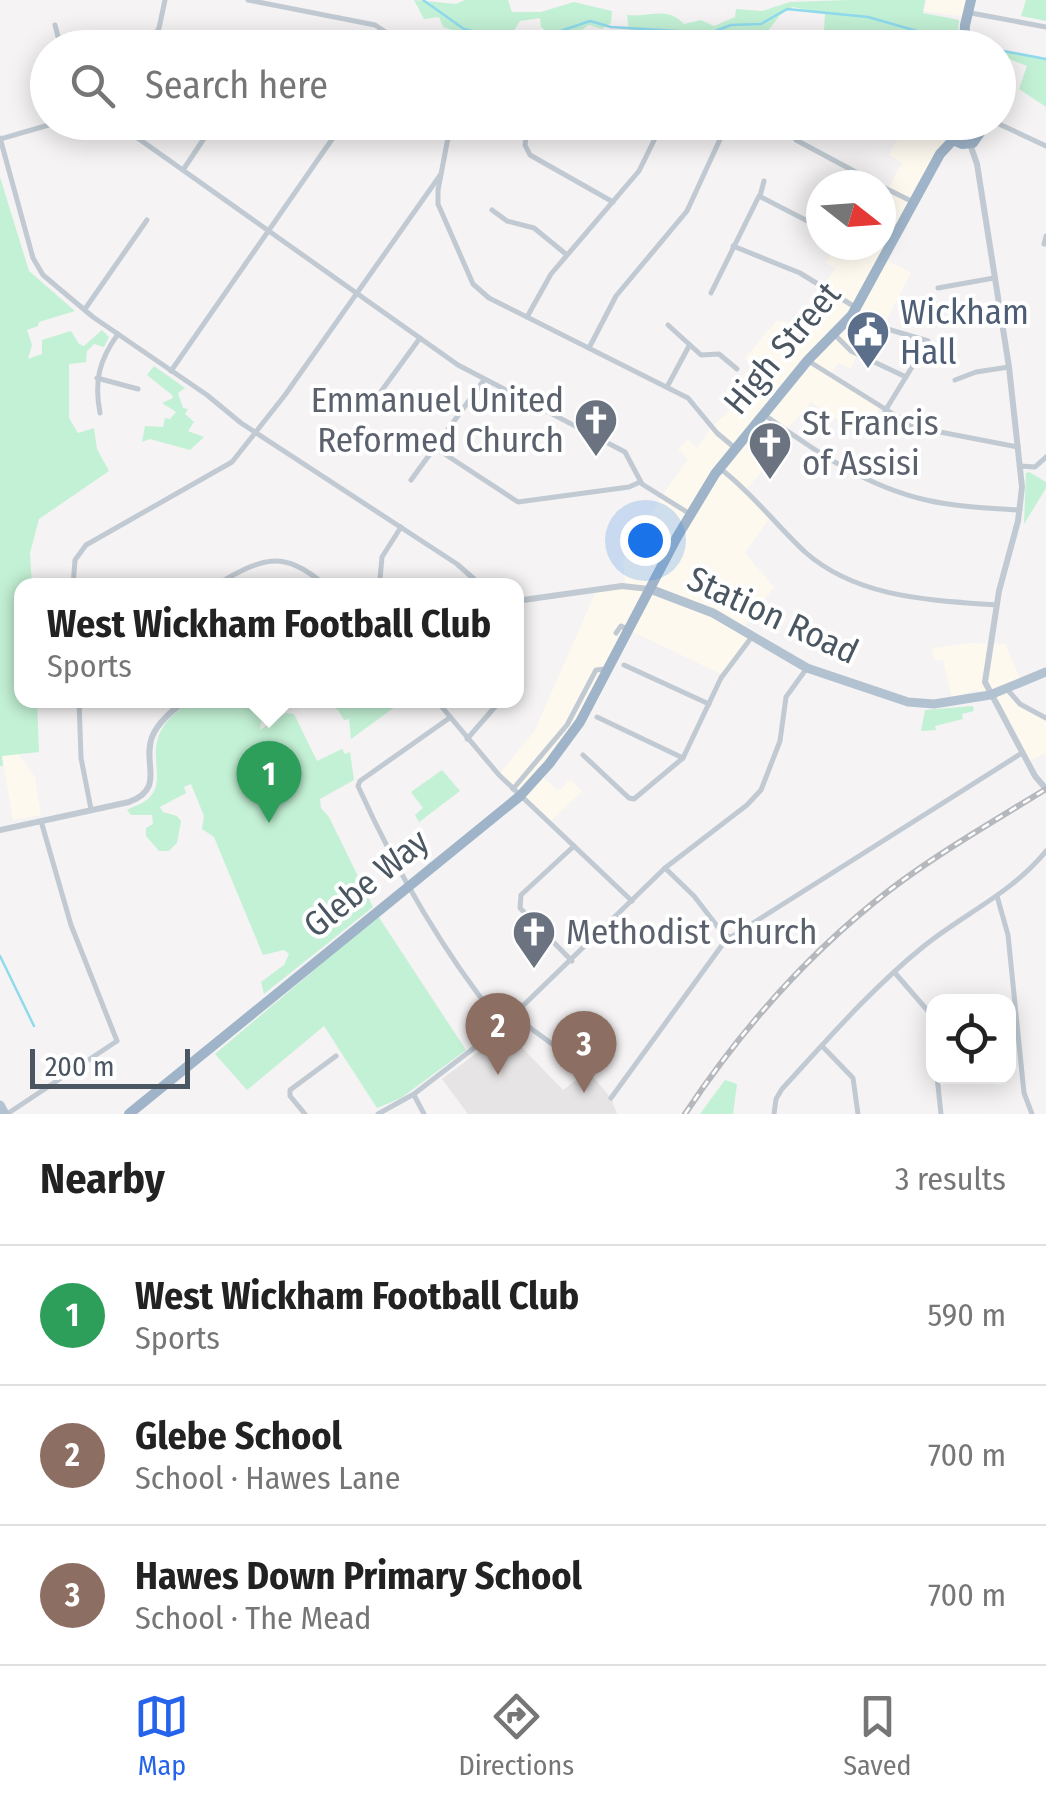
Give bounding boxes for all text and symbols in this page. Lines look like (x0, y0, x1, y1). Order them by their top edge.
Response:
search box (30, 30, 1016, 140)
icon: search (65, 58, 120, 113)
text: Search here (145, 62, 328, 108)
north arrow (806, 170, 896, 260)
street label: High Street (715, 273, 850, 422)
place label: Wickham Hall (900, 291, 1029, 373)
public building icon: Wickham Hall (845, 309, 891, 370)
place label: Emmanuel United Reformed Church (311, 379, 564, 461)
church icon: Emmanuel United Reformed Church (573, 397, 619, 458)
place label: St Francis of Assisi (802, 402, 939, 484)
church icon: St Francis of Assisi (747, 420, 793, 481)
your location (620, 515, 671, 566)
street label: Station Road (681, 557, 865, 673)
popup (14, 578, 524, 708)
text: West Wickham Football Club (47, 601, 491, 647)
text: Sports (47, 647, 132, 685)
pin: 1 (236, 740, 302, 823)
street label: Glebe Way (295, 820, 437, 946)
church icon: Methodist Church (511, 909, 557, 970)
place label: Methodist Church (566, 911, 818, 953)
pin: 2 (466, 992, 530, 1075)
map controls (926, 994, 1016, 1084)
button: locate (926, 994, 1016, 1084)
pin: 3 (552, 1010, 616, 1093)
scale bar (30, 1044, 190, 1088)
text: 200 m (45, 1050, 115, 1083)
text: Nearby (40, 1154, 165, 1204)
text: 3 results (895, 1160, 1006, 1198)
text: West Wickham Football Club (135, 1273, 579, 1319)
text: 1 (66, 1296, 79, 1334)
text: 590 m (927, 1296, 1006, 1334)
text: Sports (135, 1319, 220, 1357)
text: Glebe School (135, 1413, 342, 1459)
text: 2 (65, 1436, 80, 1474)
text: 700 m (928, 1436, 1006, 1474)
text: School · Hawes Lane (135, 1459, 401, 1497)
text: Hawes Down Primary School (135, 1553, 582, 1599)
text: 3 (65, 1576, 80, 1614)
text: 700 m (928, 1576, 1006, 1614)
text: School · The Mead (135, 1599, 371, 1637)
tab: Map (134, 1689, 189, 1782)
tab: Directions (458, 1689, 574, 1782)
tab: Saved (843, 1689, 912, 1782)

